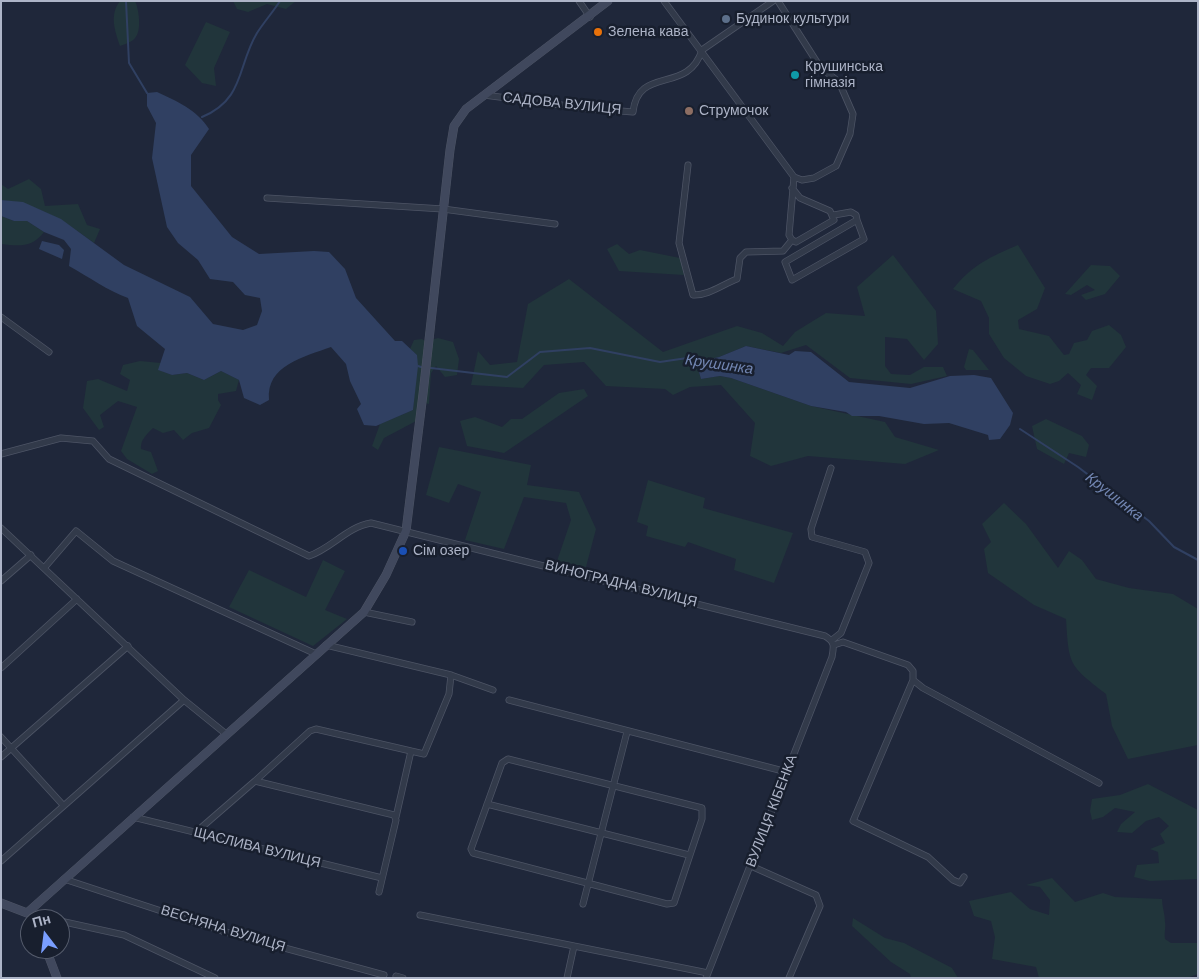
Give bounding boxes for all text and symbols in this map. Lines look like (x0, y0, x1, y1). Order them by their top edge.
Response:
place label: Будинок культури (736, 11, 849, 27)
marker: Будинок культури (720, 13, 732, 25)
place label: Зелена кава (608, 24, 688, 40)
marker: Зелена кава (592, 26, 604, 38)
place label: Крушинська гімназія (805, 59, 883, 92)
marker: Крушинська гімназія (789, 69, 801, 81)
street label: САДОВА ВУЛИЦЯ (502, 89, 622, 119)
place label: Струмочок (699, 103, 768, 119)
marker: Струмочок (683, 105, 695, 117)
water label: Крушинка (684, 351, 754, 379)
water label: Крушинка (1081, 469, 1147, 525)
place label: Сім озер (413, 543, 469, 559)
marker: Сім озер (397, 545, 409, 557)
street label: ВИНОГРАДНА ВУЛИЦЯ (543, 557, 699, 611)
street label: ВУЛИЦЯ КІБЕНКА (743, 752, 801, 870)
street label: ЩАСЛИВА ВУЛИЦЯ (192, 824, 322, 872)
street label: ВЕСНЯНА ВУЛИЦЯ (159, 902, 287, 956)
north arrow (20, 909, 70, 959)
text: Пн (30, 910, 52, 931)

